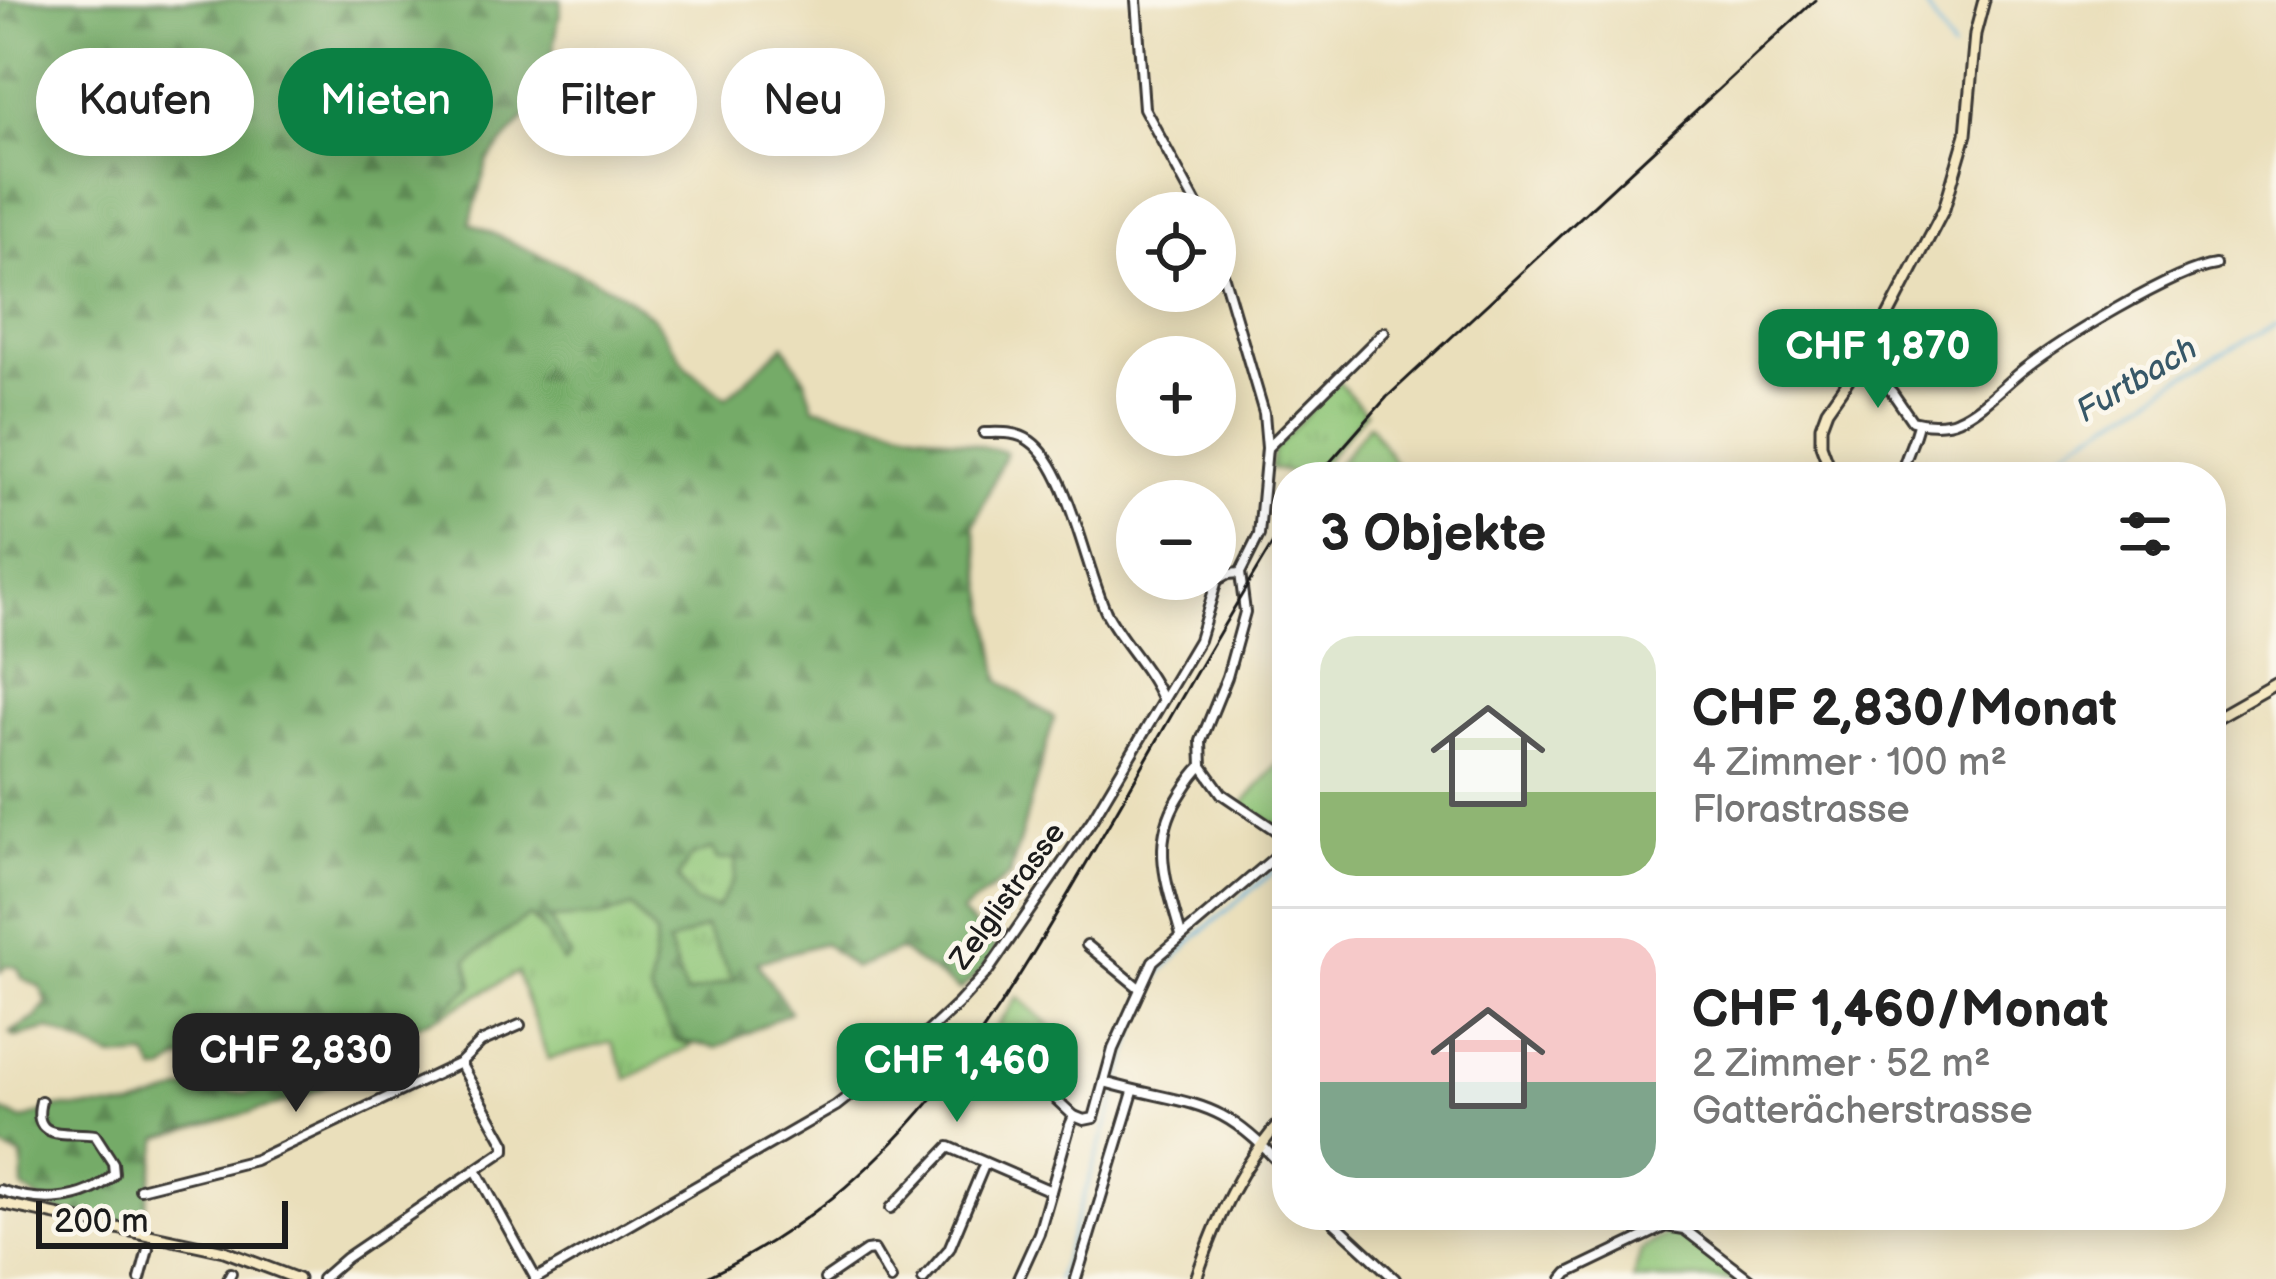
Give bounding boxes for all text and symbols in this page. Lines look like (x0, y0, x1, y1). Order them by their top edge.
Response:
chip: Kaufen (36, 48, 254, 156)
chip: Mieten (278, 48, 493, 156)
chip: Filter (517, 48, 697, 156)
chip: Neu (721, 48, 885, 156)
map controls (1116, 192, 1236, 600)
button: locate (1116, 192, 1236, 312)
pin: CHF 1,870 (1741, 309, 2015, 411)
text: CHF 1,870 (1786, 324, 1970, 371)
water label: Furtbach (2069, 328, 2205, 432)
button: + (1116, 336, 1236, 456)
button: − (1116, 480, 1236, 600)
icon: filters (2112, 501, 2178, 567)
text: 3 Objekte (1320, 504, 1546, 565)
text: CHF 2,830/Monat (1692, 679, 2117, 740)
icon: home (1416, 684, 1560, 828)
text: 4 Zimmer · 100 m² (1692, 740, 2007, 787)
text: Florastrasse (1692, 787, 1910, 834)
street label: Zelglistrasse (942, 816, 1073, 977)
text: CHF 1,460/Monat (1692, 980, 2108, 1041)
icon: home (1416, 986, 1560, 1130)
pin: CHF 2,830 (159, 1013, 433, 1115)
pin: CHF 1,460 (820, 1023, 1094, 1125)
text: CHF 2,830 (199, 1028, 393, 1075)
text: CHF 1,460 (864, 1038, 1050, 1085)
text: 2 Zimmer · 52 m² (1692, 1041, 1991, 1088)
text: Gatterächerstrasse (1692, 1088, 2033, 1135)
scale bar (36, 1195, 288, 1248)
text: 200 m (54, 1202, 148, 1242)

